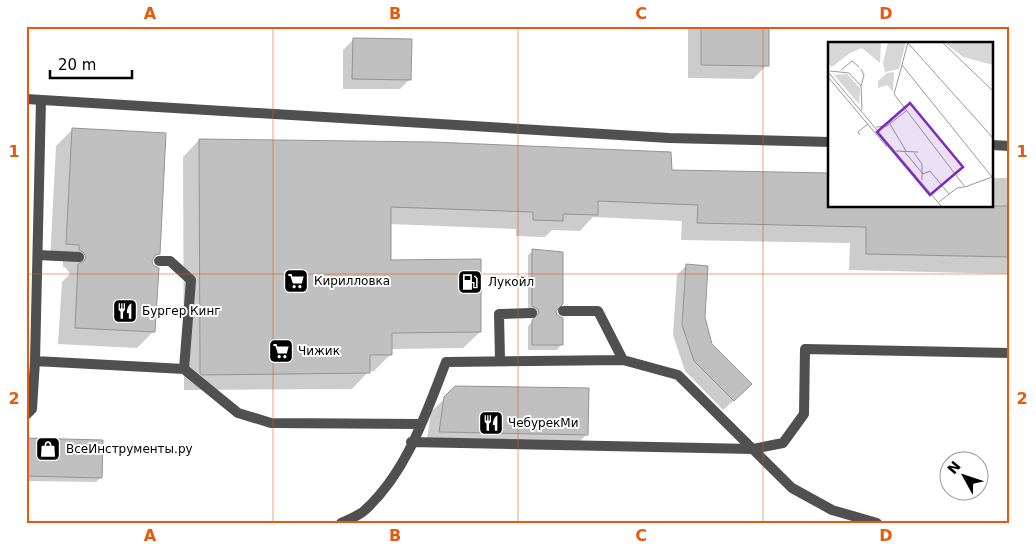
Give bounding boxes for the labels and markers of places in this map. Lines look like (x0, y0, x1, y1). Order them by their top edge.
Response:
supermarket icon: Кирилловка (283, 268, 309, 294)
fuel station icon: Лукойл (457, 269, 483, 295)
place label: Кирилловка (314, 274, 390, 288)
place label: Лукойл (488, 275, 534, 289)
restaurant icon: Бургер Кинг (112, 298, 138, 324)
place label: Бургер Кинг (142, 304, 221, 318)
supermarket icon: Чижик (268, 338, 294, 364)
place label: Чижик (298, 344, 340, 358)
restaurant icon: ЧебурекМи (478, 410, 504, 436)
place label: ЧебурекМи (508, 416, 579, 430)
shop icon: ВсеИнструменты.ру (35, 436, 61, 462)
place label: ВсеИнструменты.ру (66, 442, 193, 456)

